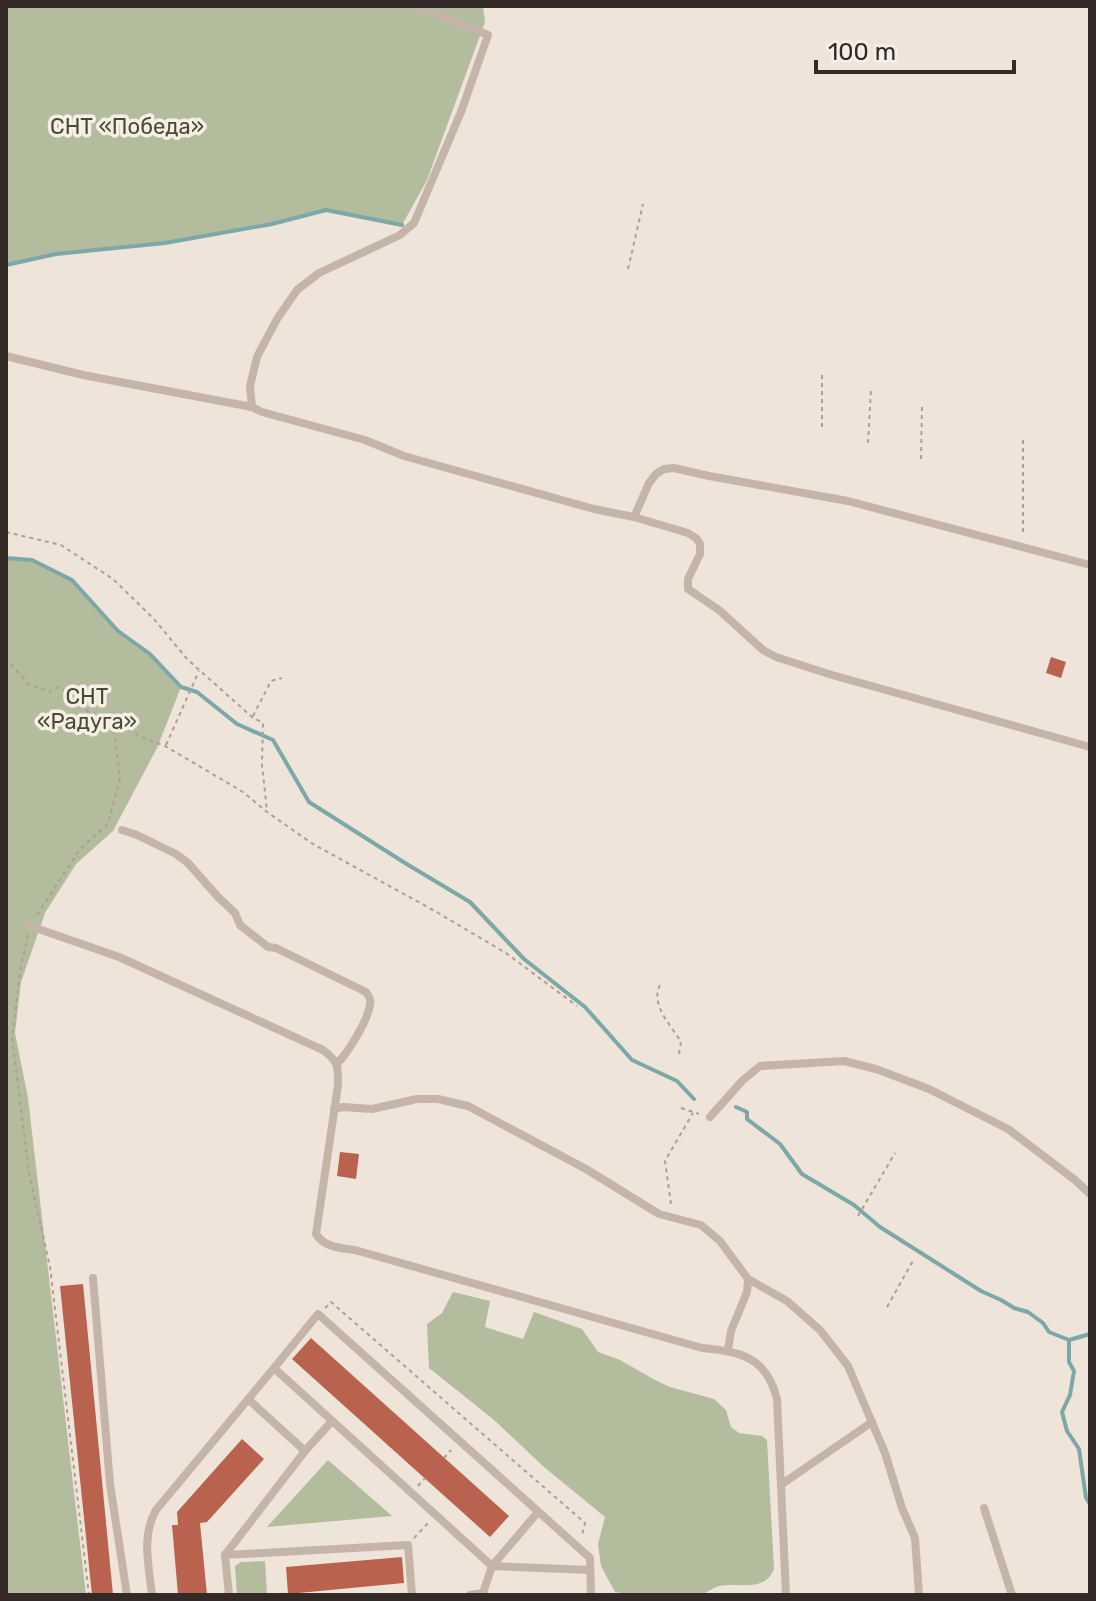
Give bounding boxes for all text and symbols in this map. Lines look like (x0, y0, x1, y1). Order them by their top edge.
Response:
scale bar (816, 24, 1014, 74)
text: 100 m (828, 38, 896, 66)
park label: СНТ «Победа» (50, 113, 204, 140)
park label: СНТ «Радуга» (37, 683, 137, 735)

